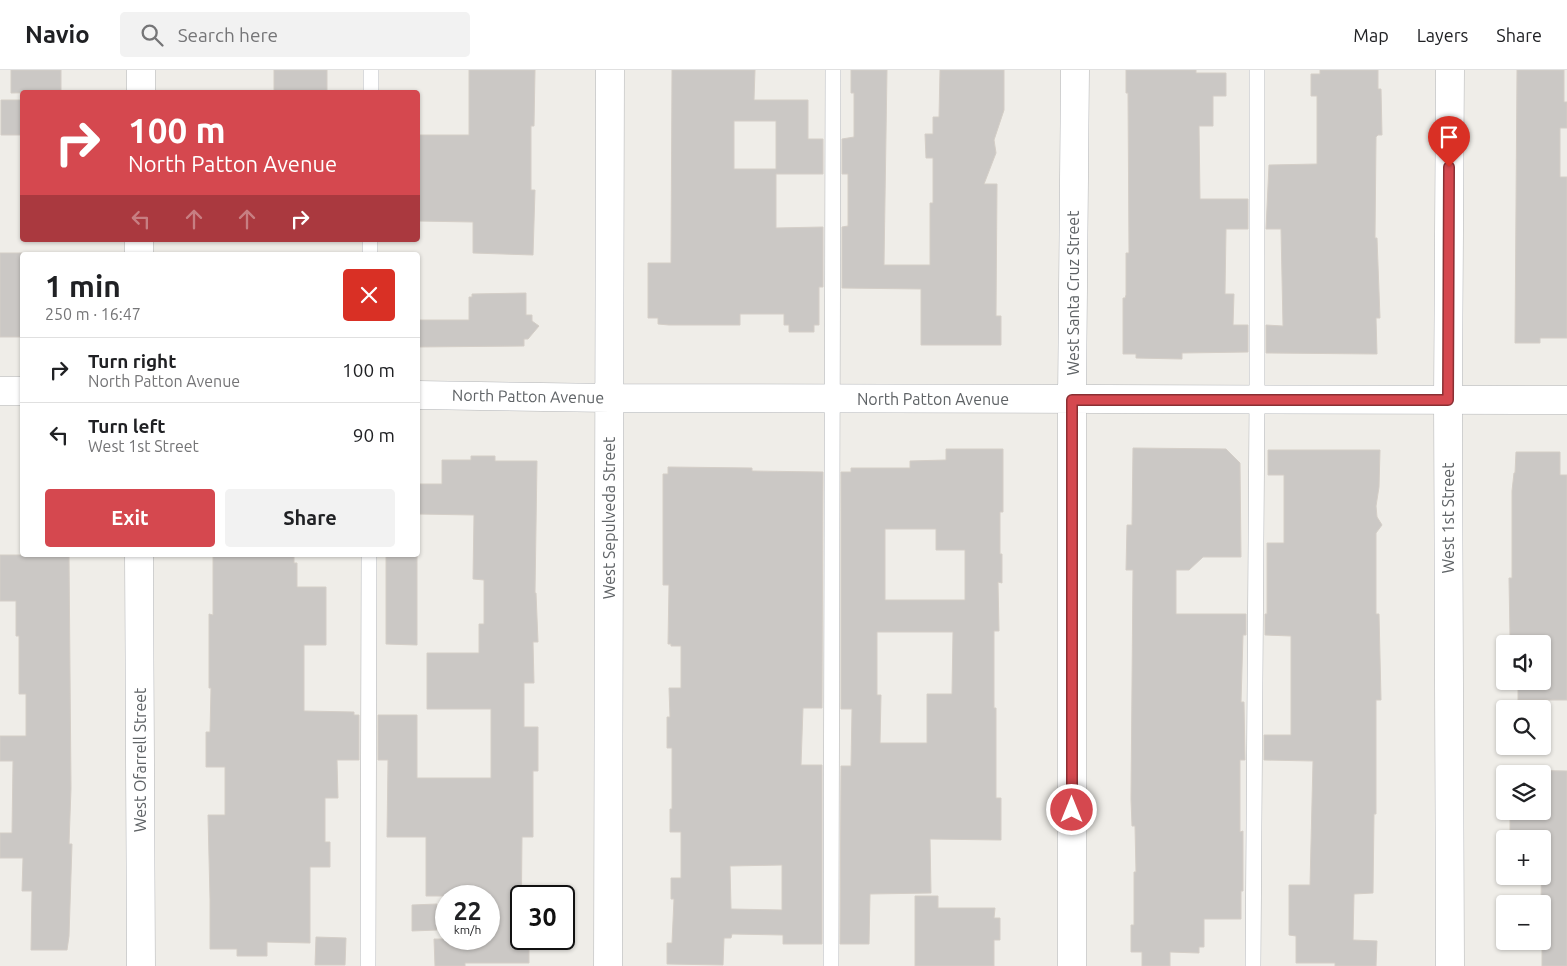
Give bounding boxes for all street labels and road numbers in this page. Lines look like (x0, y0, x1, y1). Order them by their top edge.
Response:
street label: West Santa Cruz Street (1064, 210, 1082, 375)
street label: North Patton Avenue (452, 386, 604, 406)
street label: North Patton Avenue (857, 390, 1009, 408)
street label: West Sepulveda Street (600, 436, 618, 599)
street label: West 1st Street (1439, 462, 1457, 573)
street label: West Ofarrell Street (131, 687, 149, 832)

